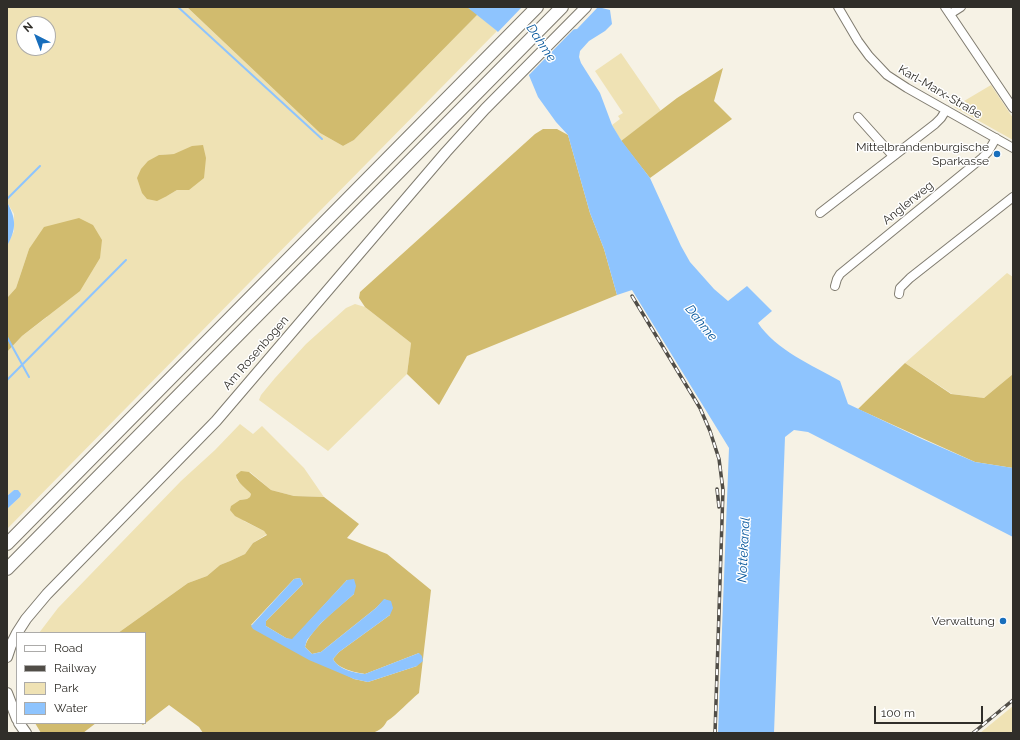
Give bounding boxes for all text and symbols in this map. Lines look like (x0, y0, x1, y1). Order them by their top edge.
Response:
north arrow (16, 16, 56, 56)
text: N (21, 20, 36, 35)
water label: Dahme (523, 21, 559, 65)
street label: Karl-Marx-Straße (896, 62, 984, 122)
place label: Mittelbrandenburgische Sparkasse (856, 140, 989, 168)
marker: Mittelbrandenburgische Sparkasse (992, 149, 1002, 159)
street label: Anglerweg (880, 178, 936, 228)
water label: Dahme (682, 302, 720, 344)
street label: Am Rosenbogen (220, 313, 292, 393)
water label: Nottekanal (735, 517, 753, 583)
place label: Verwaltung (931, 614, 995, 628)
marker: Verwaltung (998, 616, 1008, 626)
legend (16, 632, 146, 724)
text: Road (54, 641, 83, 655)
text: Railway (54, 661, 96, 675)
text: Park (54, 681, 79, 695)
scale bar (876, 698, 985, 724)
text: Water (54, 701, 88, 715)
text: 100 m (881, 706, 915, 720)

